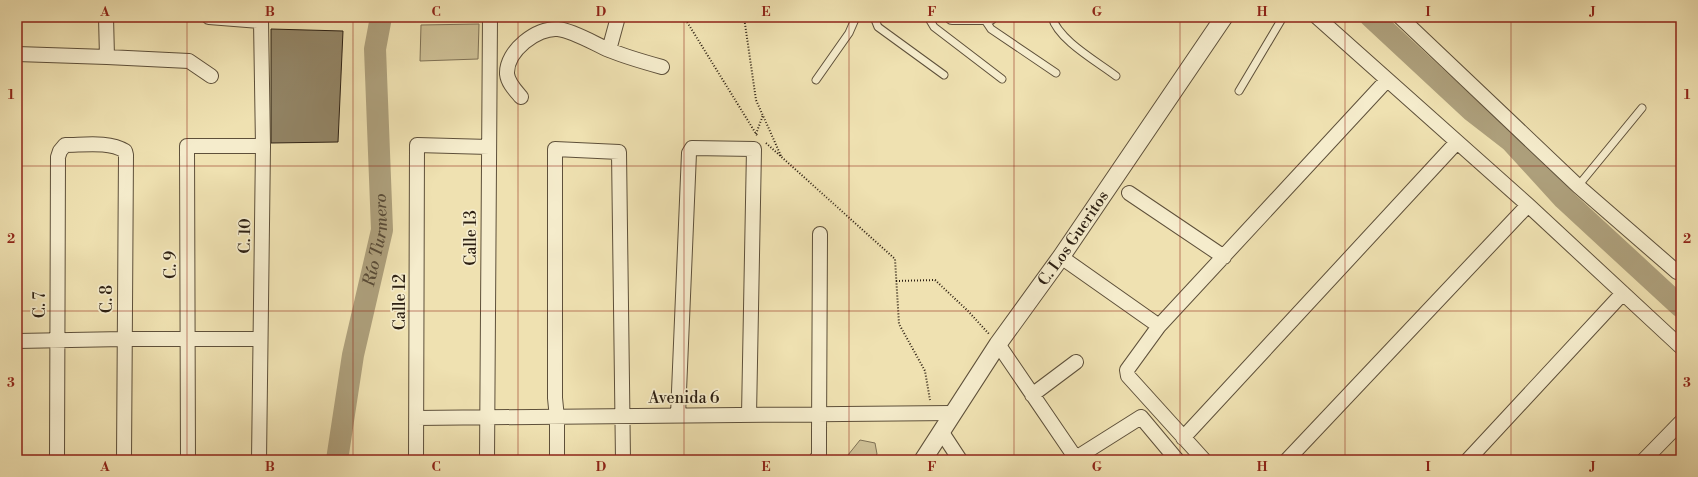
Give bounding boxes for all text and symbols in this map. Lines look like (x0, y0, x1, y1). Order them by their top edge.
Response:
text: A (99, 4, 110, 20)
text: B (265, 4, 275, 20)
text: C (431, 4, 441, 20)
text: D (596, 4, 606, 20)
text: E (761, 4, 771, 20)
text: F (927, 4, 937, 20)
text: G (1092, 4, 1103, 20)
text: H (1257, 4, 1268, 20)
text: I (1425, 4, 1431, 20)
text: J (1588, 4, 1596, 20)
text: 1 (8, 87, 15, 103)
text: 1 (1684, 87, 1691, 103)
street label: C. Los Gueritos (1033, 187, 1113, 290)
water label: Río Turmero (358, 193, 393, 290)
street label: Calle 13 (461, 210, 481, 266)
street label: C. 10 (235, 218, 255, 254)
text: 2 (7, 231, 15, 247)
text: 2 (1683, 231, 1691, 247)
street label: C. 9 (161, 251, 181, 279)
street label: Calle 12 (390, 274, 410, 330)
street label: C. 8 (97, 285, 117, 313)
street label: C. 7 (30, 292, 50, 318)
text: 3 (7, 375, 15, 391)
text: 3 (1683, 375, 1691, 391)
street label: Avenida 6 (648, 388, 720, 408)
text: A (99, 459, 110, 475)
text: B (265, 459, 275, 475)
text: C (431, 459, 441, 475)
text: D (596, 459, 606, 475)
text: E (761, 459, 771, 475)
text: F (927, 459, 937, 475)
text: G (1092, 459, 1103, 475)
text: H (1257, 459, 1268, 475)
text: I (1425, 459, 1431, 475)
text: J (1588, 459, 1596, 475)

